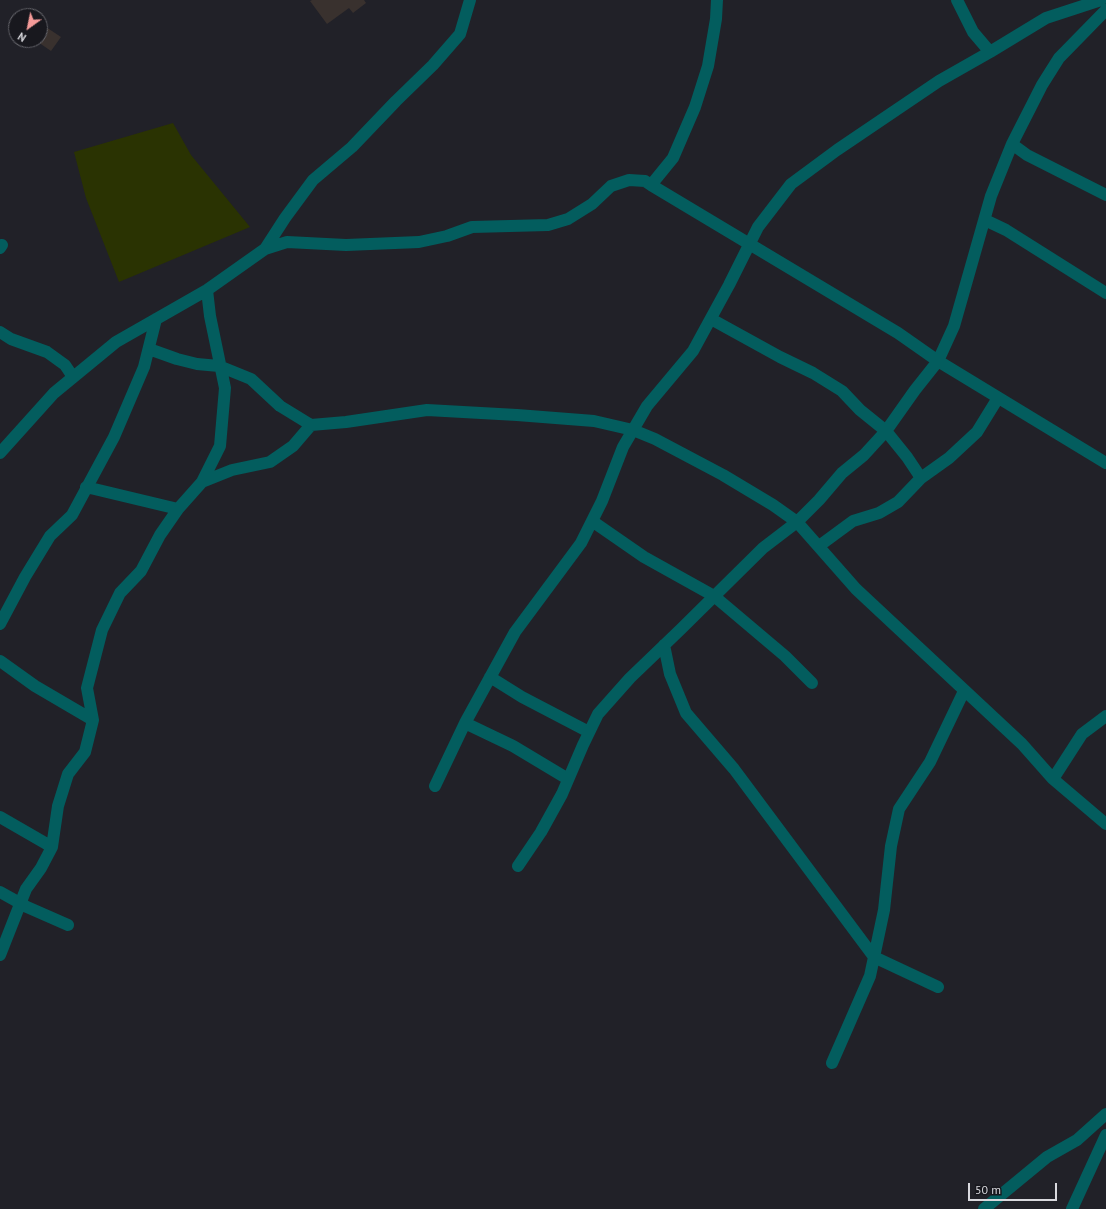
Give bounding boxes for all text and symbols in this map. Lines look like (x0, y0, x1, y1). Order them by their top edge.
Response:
north arrow (8, 8, 48, 48)
text: N (15, 29, 29, 45)
scale bar (970, 1175, 1059, 1201)
text: 50 m (975, 1182, 1001, 1197)

